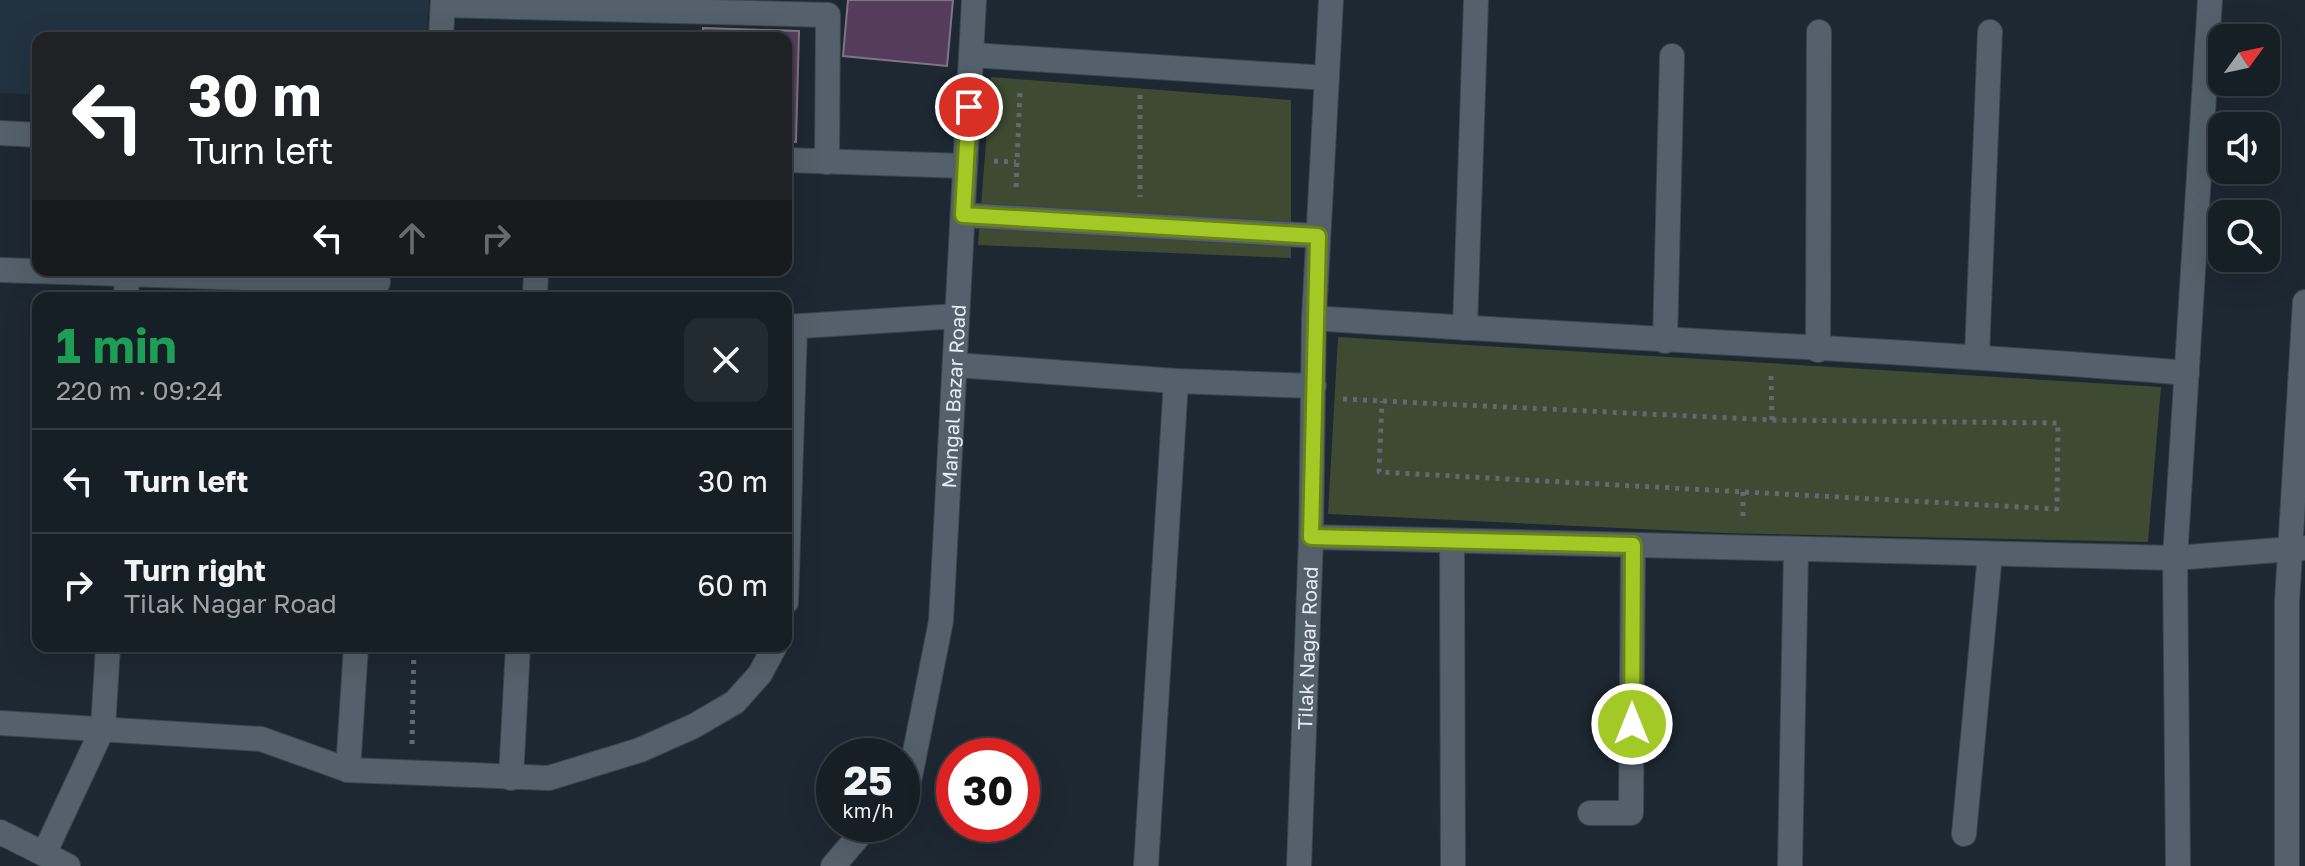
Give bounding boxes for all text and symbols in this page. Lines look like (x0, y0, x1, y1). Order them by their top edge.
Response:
north arrow (2208, 24, 2280, 96)
map controls (2208, 24, 2280, 272)
text: 30 m (188, 61, 322, 128)
icon: left (56, 64, 160, 168)
pin (935, 73, 1003, 141)
icon: arrive (947, 85, 991, 129)
button: sound (2208, 112, 2280, 184)
text: Turn left (188, 129, 334, 172)
button: search (2208, 200, 2280, 272)
icon: left (306, 216, 350, 260)
icon: ahead (390, 216, 434, 260)
icon: right (474, 216, 518, 260)
street label: Mangal Bazar Road (936, 304, 970, 489)
text: 1 min (56, 316, 177, 374)
button: close (684, 318, 768, 402)
text: 220 m · 09:24 (56, 375, 223, 406)
icon: left (56, 459, 100, 503)
text: Turn left (124, 463, 249, 499)
text: 30 m (698, 463, 768, 499)
text: Turn right (124, 552, 266, 588)
icon: right (56, 563, 100, 607)
street label: Tilak Nagar Road (1292, 566, 1322, 730)
text: 60 m (697, 567, 768, 603)
text: Tilak Nagar Road (124, 588, 337, 619)
position arrow (1590, 682, 1674, 766)
speed limit sign: 30 (936, 738, 1040, 842)
text: 25 (844, 756, 892, 804)
text: km/h (843, 798, 893, 822)

